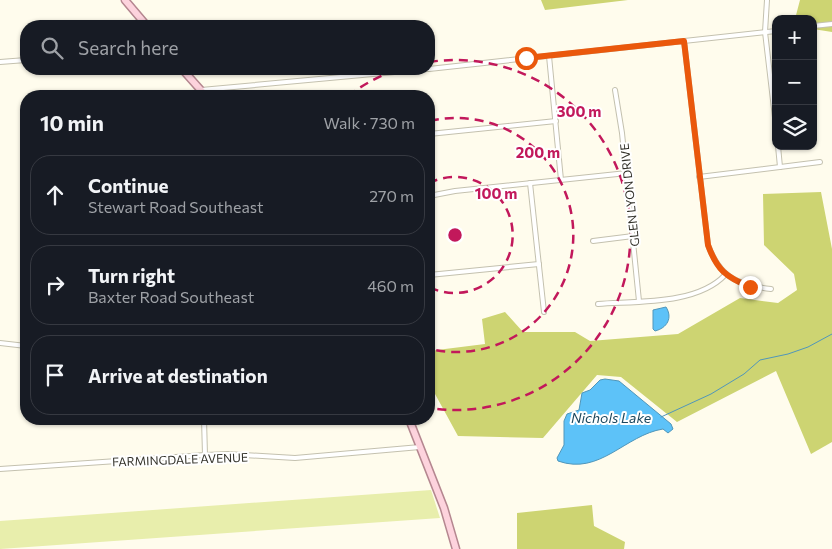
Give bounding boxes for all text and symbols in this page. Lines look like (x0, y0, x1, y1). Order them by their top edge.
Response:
map controls (772, 15, 817, 150)
button: + (772, 15, 817, 60)
search box (20, 20, 435, 75)
icon: search (38, 34, 66, 62)
text: Search here (78, 36, 178, 59)
route start (515, 47, 538, 70)
button: − (772, 60, 817, 105)
text: 300 m (557, 102, 601, 120)
button: layers (772, 105, 817, 150)
text: 10 min (40, 110, 104, 135)
text: Walk · 730 m (323, 113, 415, 132)
text: 200 m (516, 143, 560, 161)
street label: GLEN LYON DRIVE (617, 143, 641, 247)
text: Continue (88, 174, 168, 197)
icon: ahead (41, 181, 69, 209)
text: 100 m (475, 184, 517, 202)
text: 270 m (369, 186, 414, 205)
text: Stewart Road Southeast (88, 197, 264, 216)
centre of rings (446, 226, 464, 244)
text: Turn right (88, 264, 175, 287)
icon: right (41, 271, 69, 299)
text: 460 m (367, 276, 414, 295)
route end (739, 276, 762, 299)
text: Baxter Road Southeast (88, 287, 254, 306)
icon: arrive (41, 361, 69, 389)
text: Arrive at destination (88, 364, 268, 387)
water label: Nichols Lake (571, 409, 652, 426)
street label: FARMINGDALE AVENUE (112, 450, 248, 468)

